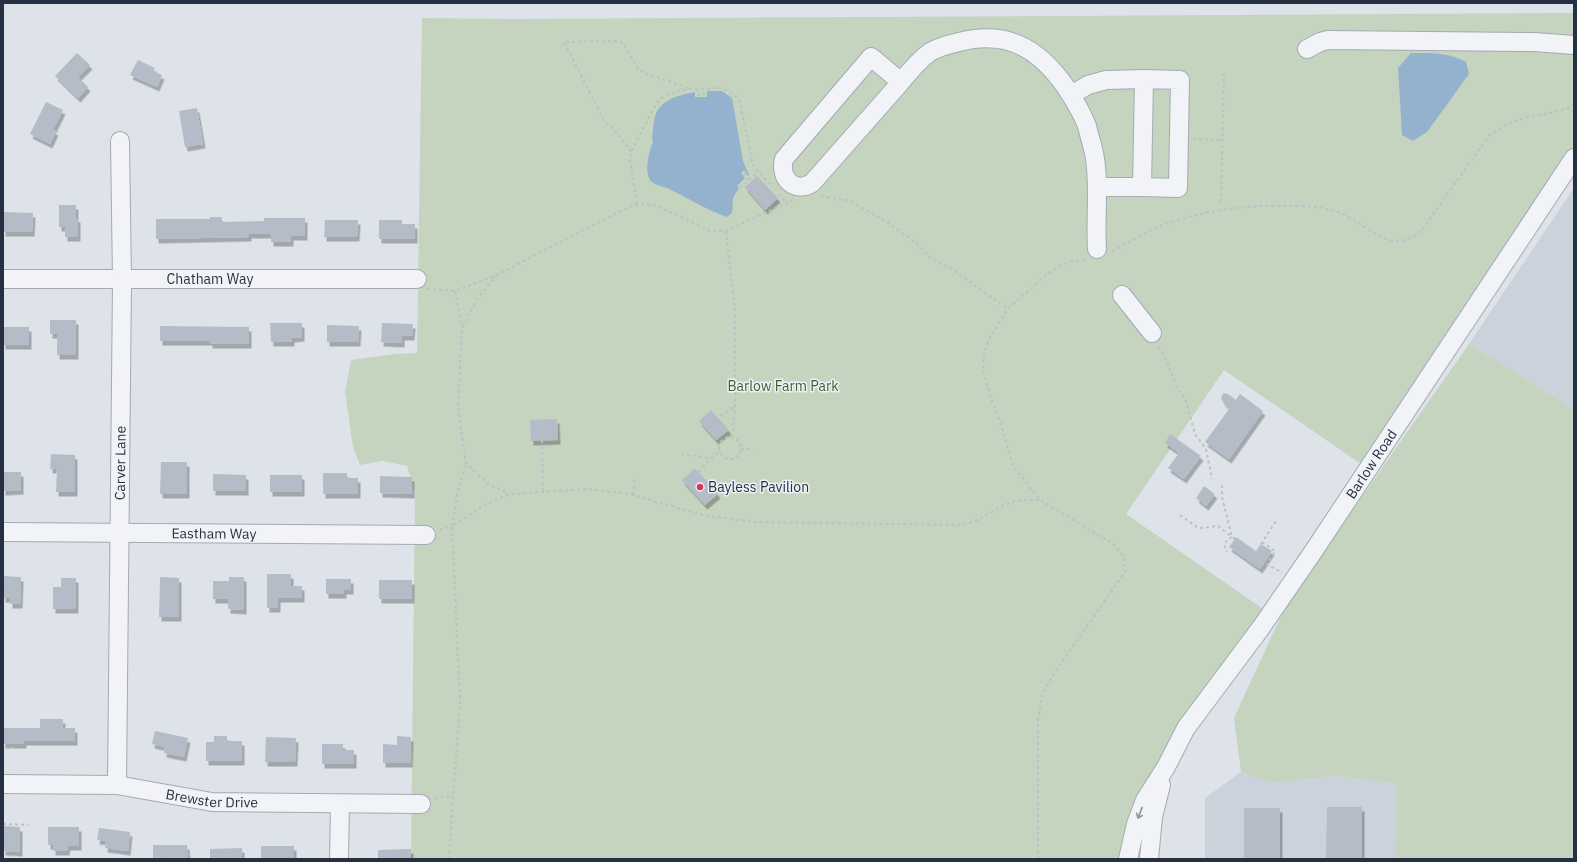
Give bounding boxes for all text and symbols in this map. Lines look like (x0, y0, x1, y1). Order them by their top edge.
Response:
street label: Chatham Way (167, 270, 253, 288)
park label: Barlow Farm Park (727, 377, 839, 395)
street label: Carver Lane (111, 425, 130, 500)
street label: Barlow Road (1342, 426, 1401, 502)
place label: Bayless Pavilion (708, 478, 809, 496)
marker: Bayless Pavilion (695, 482, 705, 492)
street label: Eastham Way (171, 524, 257, 543)
street label: Brewster Drive (164, 785, 258, 811)
one-way arrow (1136, 806, 1143, 819)

